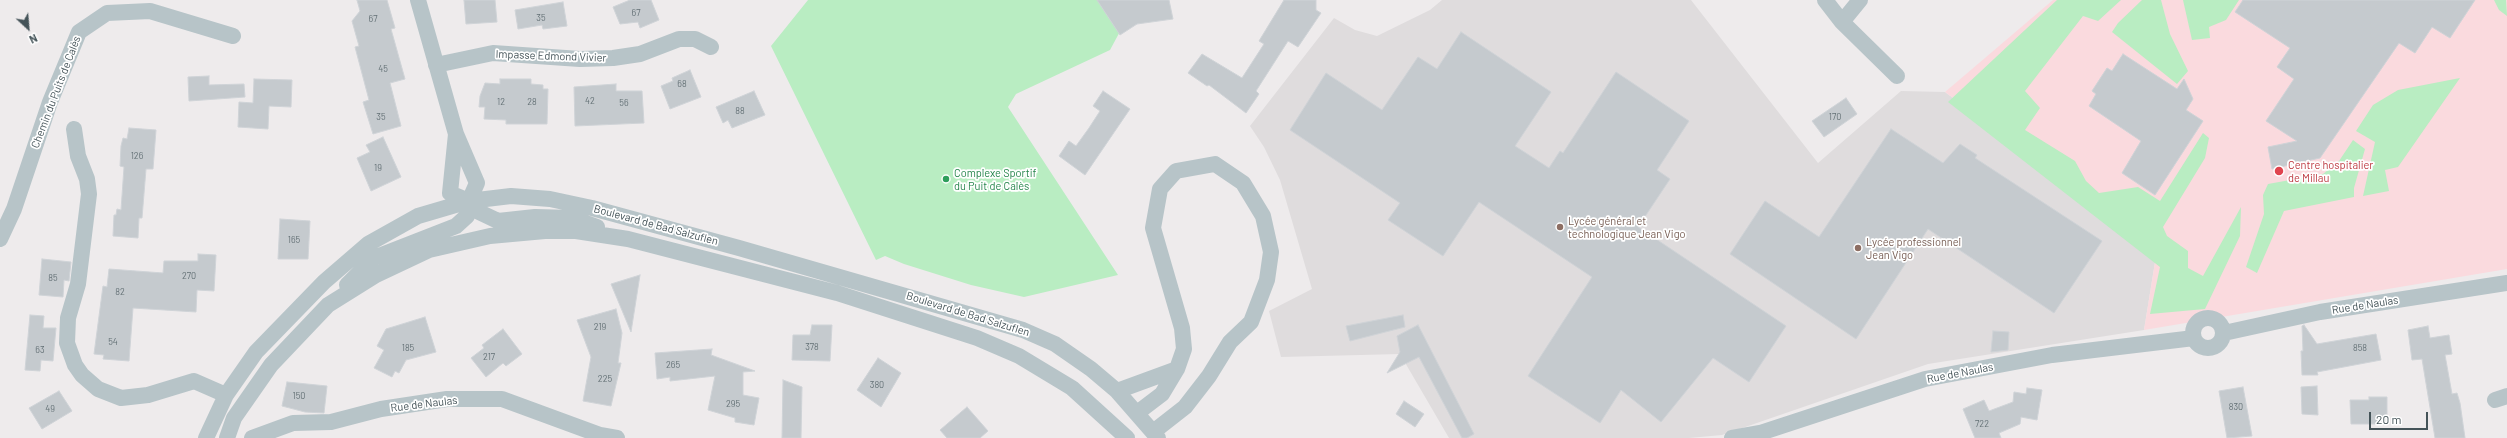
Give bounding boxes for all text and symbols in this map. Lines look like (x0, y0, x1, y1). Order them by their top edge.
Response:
north arrow (8, 8, 48, 48)
house number: 67 (632, 8, 640, 18)
house number: 35 (536, 13, 546, 23)
house number: 67 (369, 14, 377, 24)
text: N (27, 32, 40, 47)
street label: Chemin du Puits de Calès (28, 34, 84, 150)
street label: Impasse Edmond Vivier (495, 47, 607, 65)
house number: 45 (378, 64, 388, 74)
house number: 68 (677, 79, 687, 89)
house number: 42 (585, 96, 595, 106)
house number: 12 (497, 97, 505, 107)
house number: 28 (527, 97, 537, 107)
house number: 56 (619, 98, 629, 108)
house number: 88 (735, 106, 745, 116)
house number: 35 (376, 112, 386, 122)
house number: 170 (1829, 112, 1841, 122)
house number: 126 (131, 151, 143, 161)
place label: Centre hospitalier de Millau (2288, 158, 2373, 184)
house number: 19 (374, 163, 382, 173)
marker: Centre hospitalier de Millau (2273, 165, 2285, 177)
place label: Complexe Sportif du Puit de Calès (954, 166, 1036, 192)
marker: Complexe Sportif du Puit de Calès (941, 174, 951, 184)
street label: Boulevard de Bad Salzuflen (592, 202, 720, 248)
place label: Lycée général et technologique Jean Vigo (1568, 214, 1686, 240)
marker: Lycée général et technologique Jean Vigo (1555, 222, 1565, 232)
house number: 165 (288, 235, 300, 245)
place label: Lycée professionnel Jean Vigo (1866, 235, 1961, 261)
marker: Lycée professionnel Jean Vigo (1853, 243, 1863, 253)
house number: 270 (182, 271, 196, 281)
house number: 85 (48, 273, 58, 283)
house number: 82 (115, 287, 125, 297)
street label: Boulevard de Bad Salzuflen (905, 289, 1031, 339)
street label: Rue de Naulas (2331, 293, 2399, 317)
house number: 219 (594, 322, 606, 332)
house number: 54 (108, 337, 118, 347)
house number: 378 (805, 342, 819, 352)
house number: 185 (402, 343, 414, 353)
house number: 858 (2353, 343, 2367, 353)
house number: 63 (35, 345, 45, 355)
house number: 217 (483, 352, 495, 362)
house number: 265 (666, 360, 680, 370)
street label: Rue de Naulas (1926, 360, 1994, 386)
house number: 225 (598, 374, 612, 384)
house number: 380 (870, 380, 884, 390)
house number: 150 (293, 391, 305, 401)
street label: Rue de Naulas (390, 393, 458, 415)
house number: 295 (726, 399, 740, 409)
house number: 830 (2229, 402, 2243, 412)
house number: 49 (45, 404, 55, 414)
scale bar (2371, 404, 2430, 430)
text: 20 m (2376, 412, 2402, 426)
house number: 722 (1975, 419, 1989, 429)

